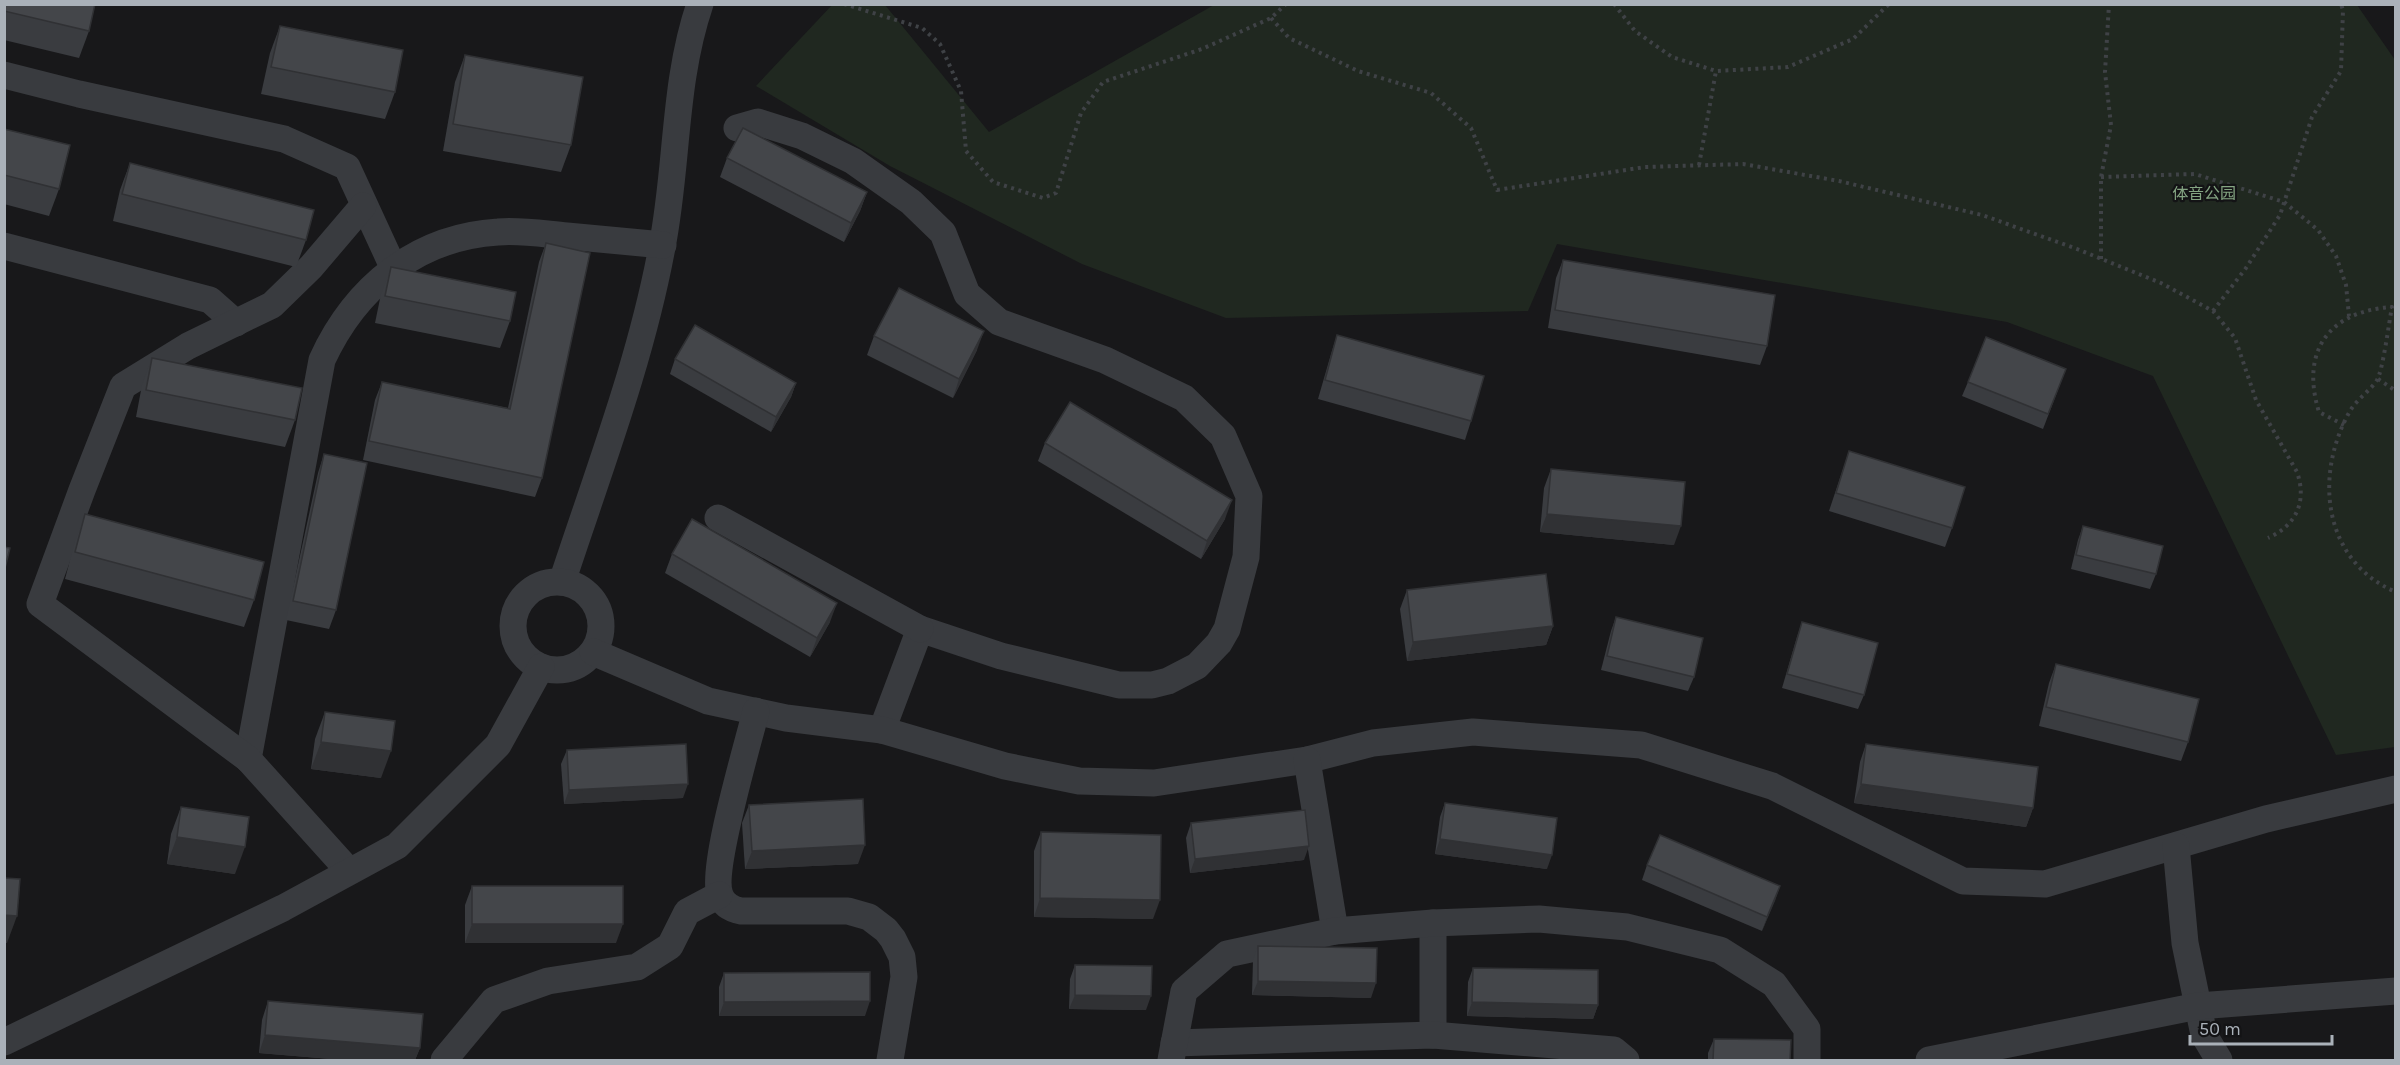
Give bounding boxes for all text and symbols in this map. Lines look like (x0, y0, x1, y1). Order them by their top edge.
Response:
park label: 体音公园 (2172, 184, 2236, 203)
scale bar (2190, 1008, 2332, 1046)
text: 50 m (2199, 1018, 2241, 1040)

